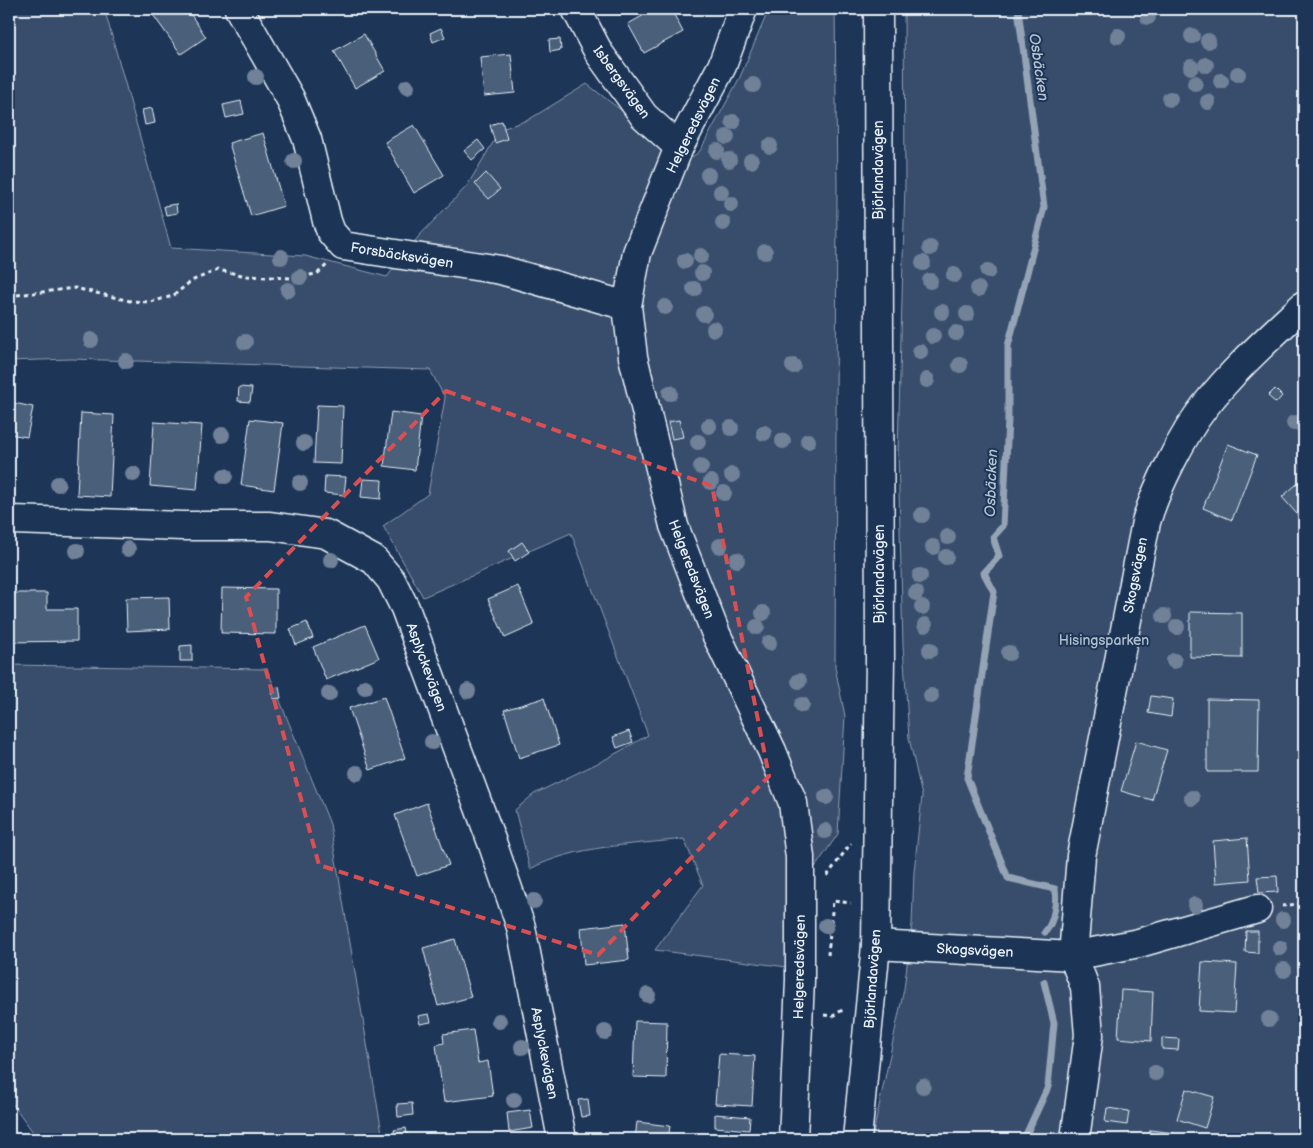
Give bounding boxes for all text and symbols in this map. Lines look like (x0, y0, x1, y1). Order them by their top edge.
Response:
water label: Osbäcken (1024, 32, 1053, 102)
street label: Isbergsvägen (589, 42, 654, 122)
street label: Helgeredsvägen (663, 74, 724, 176)
street label: Björlandavägen (870, 120, 887, 220)
street label: Forsbäcksvägen (349, 239, 455, 272)
water label: Osbäcken (981, 449, 1002, 517)
street label: Helgeredsvägen (665, 517, 718, 621)
street label: Björlandavägen (871, 524, 888, 624)
street label: Skogsvägen (1120, 536, 1151, 614)
street label: Asplyckevägen (403, 620, 450, 714)
park label: Hisingsparken (1059, 632, 1149, 649)
street label: Helgeredsvägen (790, 914, 809, 1020)
street label: Björlandavägen (861, 929, 884, 1029)
street label: Skogsvägen (936, 940, 1014, 961)
street label: Asplyckevägen (527, 1006, 562, 1101)

